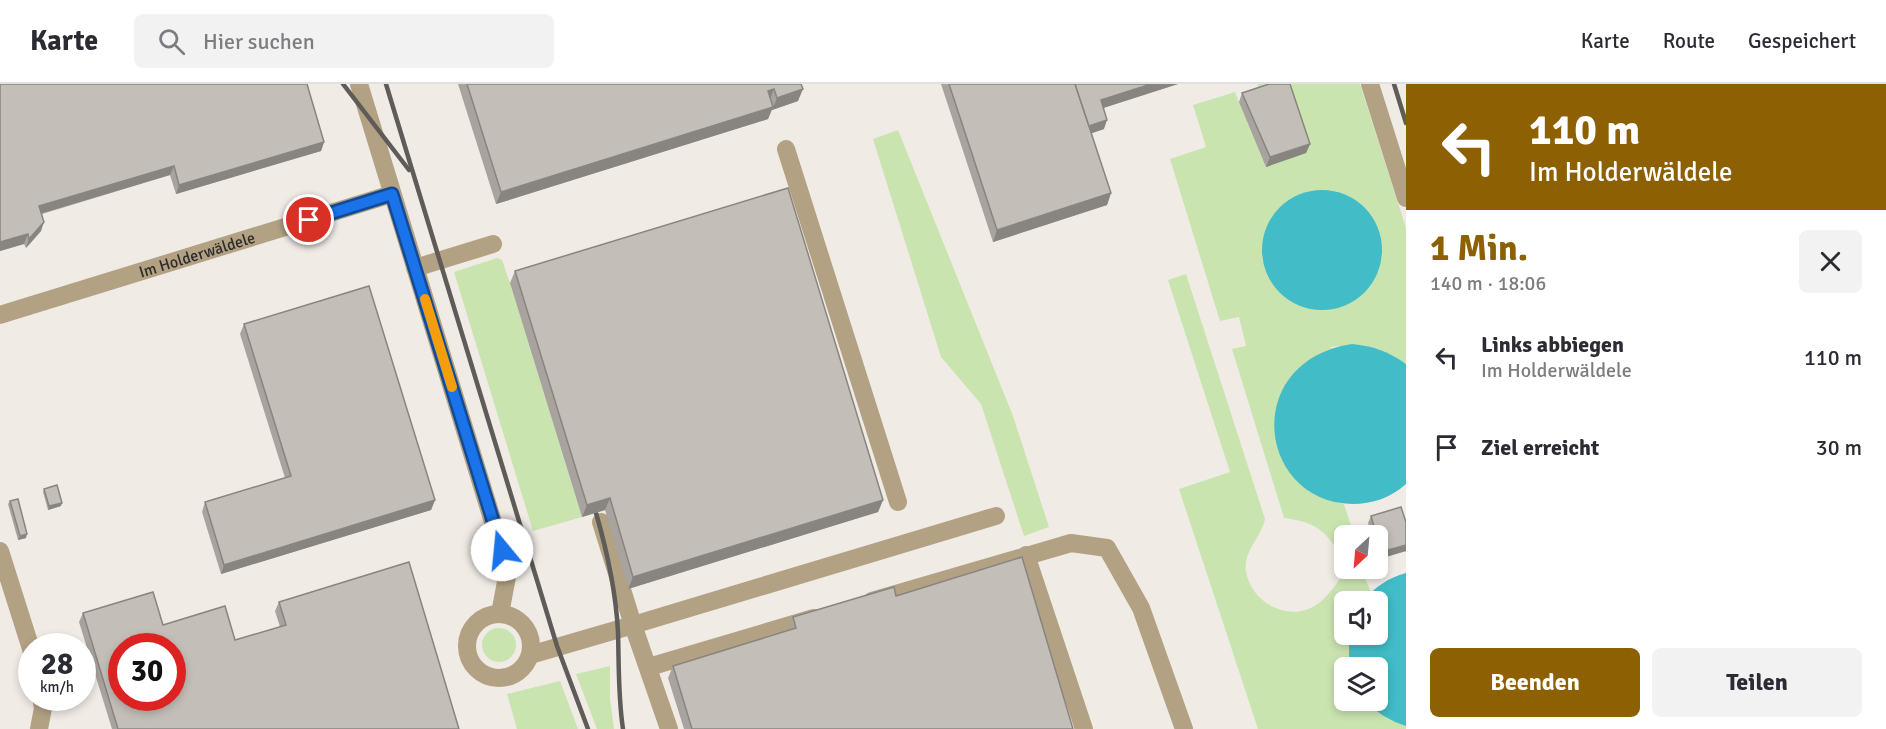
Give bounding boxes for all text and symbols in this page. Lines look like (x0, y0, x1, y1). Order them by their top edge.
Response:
search box (134, 14, 554, 68)
text: Karte (30, 24, 98, 58)
icon: search (155, 25, 188, 58)
text: Hier suchen (203, 28, 315, 55)
text: Karte (1581, 28, 1630, 54)
text: Route (1663, 28, 1715, 54)
text: Gespeichert (1748, 28, 1856, 54)
text: 110 m (1529, 105, 1640, 156)
icon: left (1430, 108, 1508, 186)
text: Im Holderwäldele (1529, 156, 1732, 189)
pin (283, 194, 334, 245)
icon: arrive (292, 203, 325, 236)
text: 1 Min. (1430, 226, 1528, 271)
street label: Im Holderwäldele (137, 228, 258, 283)
button: close (1799, 230, 1862, 293)
text: 140 m · 18:06 (1430, 271, 1546, 296)
text: Links abbiegen (1481, 331, 1624, 358)
icon: left (1430, 341, 1463, 374)
text: 110 m (1804, 344, 1862, 371)
text: Im Holderwäldele (1481, 358, 1632, 383)
icon: arrive (1430, 431, 1463, 464)
text: Ziel erreicht (1481, 434, 1599, 461)
text: 30 m (1816, 434, 1862, 461)
position arrow (470, 518, 534, 582)
north arrow (1334, 525, 1388, 579)
map controls (1334, 525, 1388, 711)
button: sound (1334, 591, 1388, 645)
speed limit sign: 30 (108, 633, 186, 711)
text: 28 (41, 646, 73, 683)
button: Beenden (1430, 648, 1640, 717)
button: Teilen (1652, 648, 1862, 717)
button: layers (1334, 657, 1388, 711)
text: km/h (40, 678, 74, 696)

